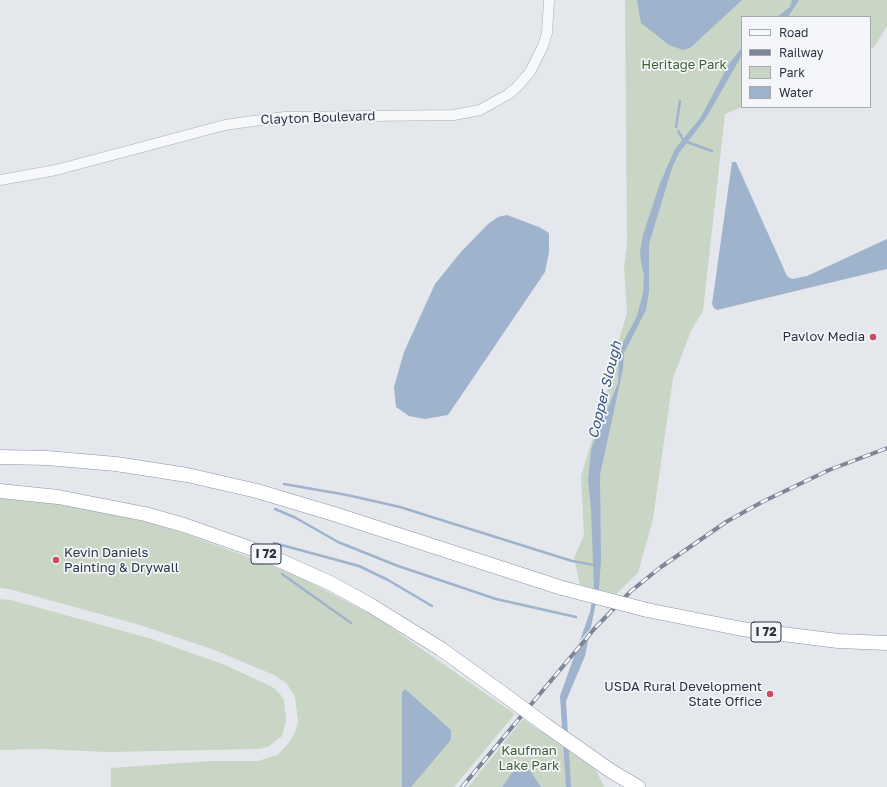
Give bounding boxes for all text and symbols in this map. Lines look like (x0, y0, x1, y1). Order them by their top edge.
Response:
legend (741, 16, 871, 108)
text: Road (779, 25, 808, 40)
text: Railway (779, 45, 824, 60)
park label: Heritage Park (641, 57, 727, 73)
text: Park (779, 65, 805, 80)
text: Water (779, 85, 813, 100)
street label: Clayton Boulevard (260, 108, 376, 128)
place label: Pavlov Media (783, 329, 865, 345)
marker: Pavlov Media (868, 332, 878, 342)
water label: Copper Slough (585, 340, 625, 440)
road number: I 72 (251, 544, 281, 564)
place label: Kevin Daniels Painting & Drywall (64, 545, 179, 576)
marker: Kevin Daniels Painting & Drywall (51, 555, 61, 565)
road number: I 72 (751, 622, 781, 642)
place label: USDA Rural Development State Office (604, 679, 762, 710)
marker: USDA Rural Development State Office (765, 689, 775, 699)
park label: Kaufman Lake Park (499, 743, 559, 774)

